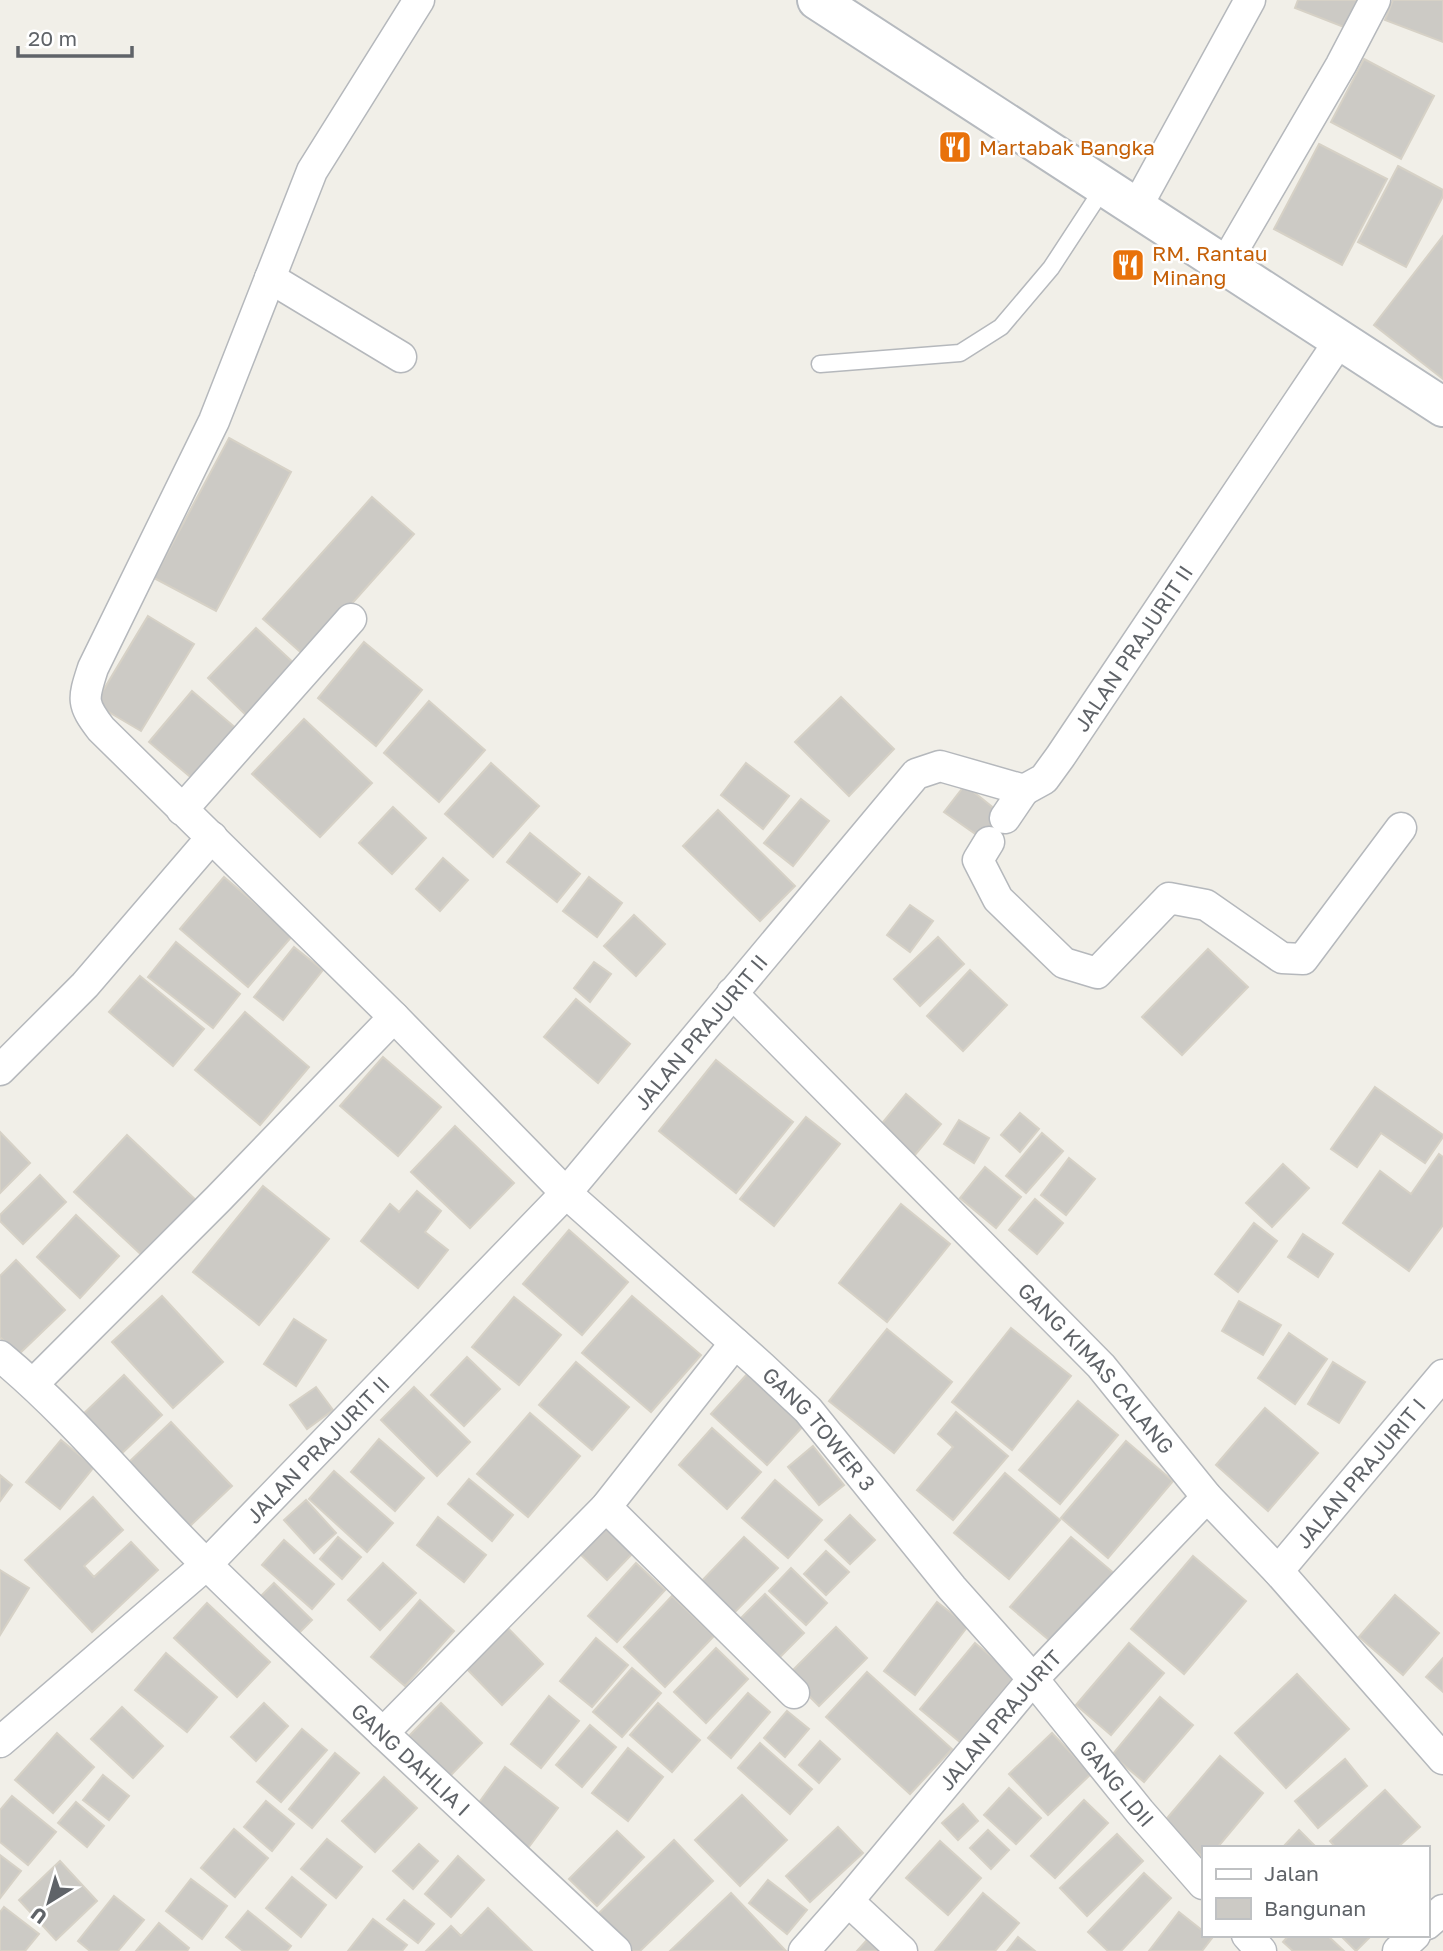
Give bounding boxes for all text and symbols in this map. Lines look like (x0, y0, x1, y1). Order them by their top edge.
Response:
scale bar (18, 14, 131, 58)
text: 20 m (28, 25, 77, 51)
restaurant icon: Martabak Bangka (936, 128, 974, 166)
place label: Martabak Bangka (979, 134, 1155, 160)
place label: RM. Rantau Minang (1152, 240, 1268, 290)
restaurant icon: RM. Rantau Minang (1109, 246, 1147, 284)
street label: JALAN PRAJURIT II (1068, 560, 1198, 736)
street label: JALAN PRAJURIT II (628, 949, 773, 1115)
street label: GANG KIMAS CALANG (1013, 1277, 1180, 1459)
street label: GANG TOWER 3 (757, 1361, 881, 1496)
street label: JALAN PRAJURIT II (240, 1371, 395, 1529)
street label: JALAN PRAJURIT I (1290, 1393, 1431, 1553)
street label: JALAN PRAJURIT (933, 1644, 1067, 1795)
street label: GANG DAHLIA I (346, 1697, 476, 1821)
street label: GANG LDII (1074, 1734, 1160, 1832)
legend (1202, 1846, 1429, 1937)
text: Jalan (1264, 1860, 1319, 1886)
north arrow (14, 1867, 84, 1937)
text: Bangunan (1264, 1895, 1366, 1921)
text: U (26, 1903, 51, 1929)

